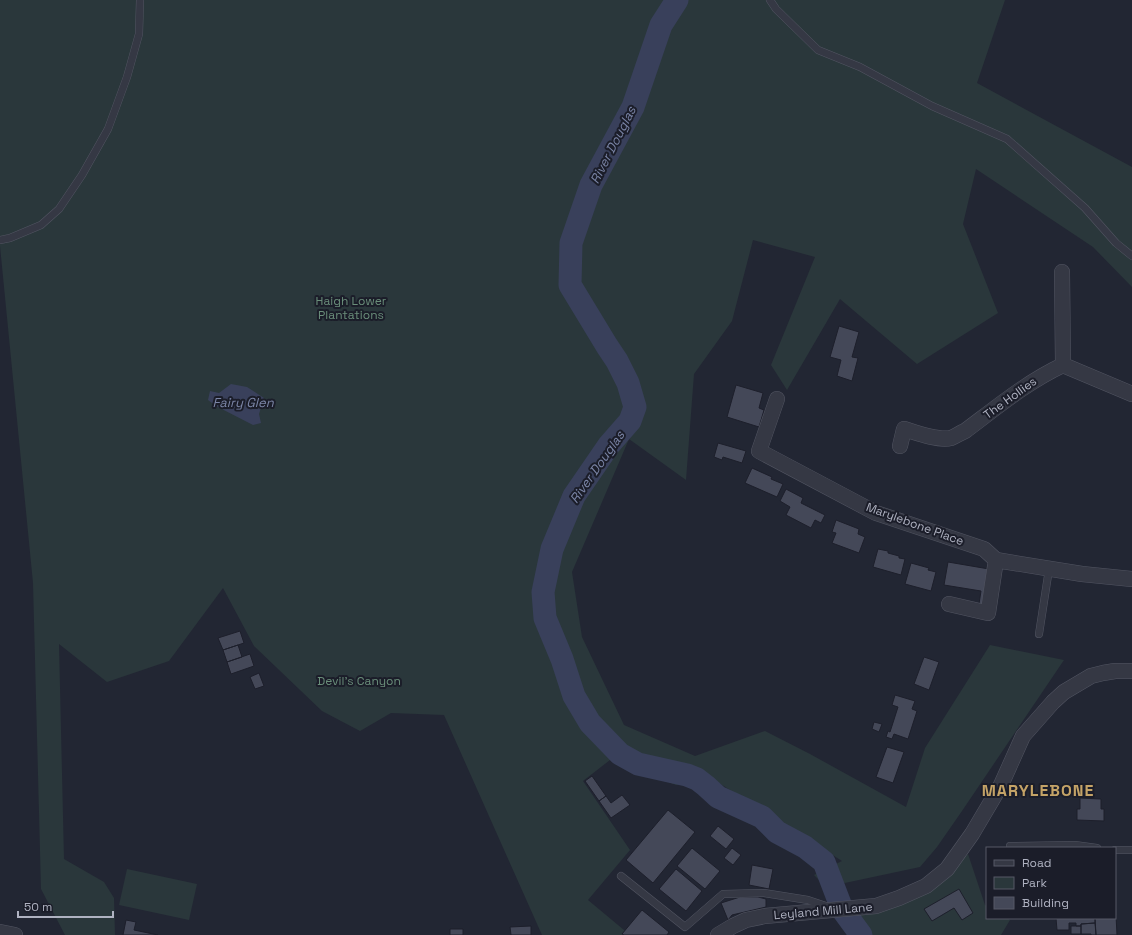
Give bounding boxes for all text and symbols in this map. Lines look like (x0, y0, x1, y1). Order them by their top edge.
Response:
water label: River Douglas (586, 102, 640, 186)
park label: Haigh Lower Plantations (316, 293, 387, 323)
street label: The Hollies (980, 373, 1040, 423)
water label: Fairy Glen (212, 394, 275, 411)
water label: River Douglas (566, 427, 629, 506)
street label: Marylebone Place (864, 499, 966, 549)
park label: Devil's Canyon (317, 673, 401, 689)
district label: MARYLEBONE (982, 780, 1094, 801)
legend (986, 847, 1116, 919)
text: Road (1022, 855, 1051, 871)
text: Park (1022, 875, 1047, 891)
scale bar (18, 893, 113, 919)
text: Building (1022, 895, 1069, 911)
text: 50 m (24, 899, 52, 915)
street label: Leyland Mill Lane (773, 899, 873, 923)

